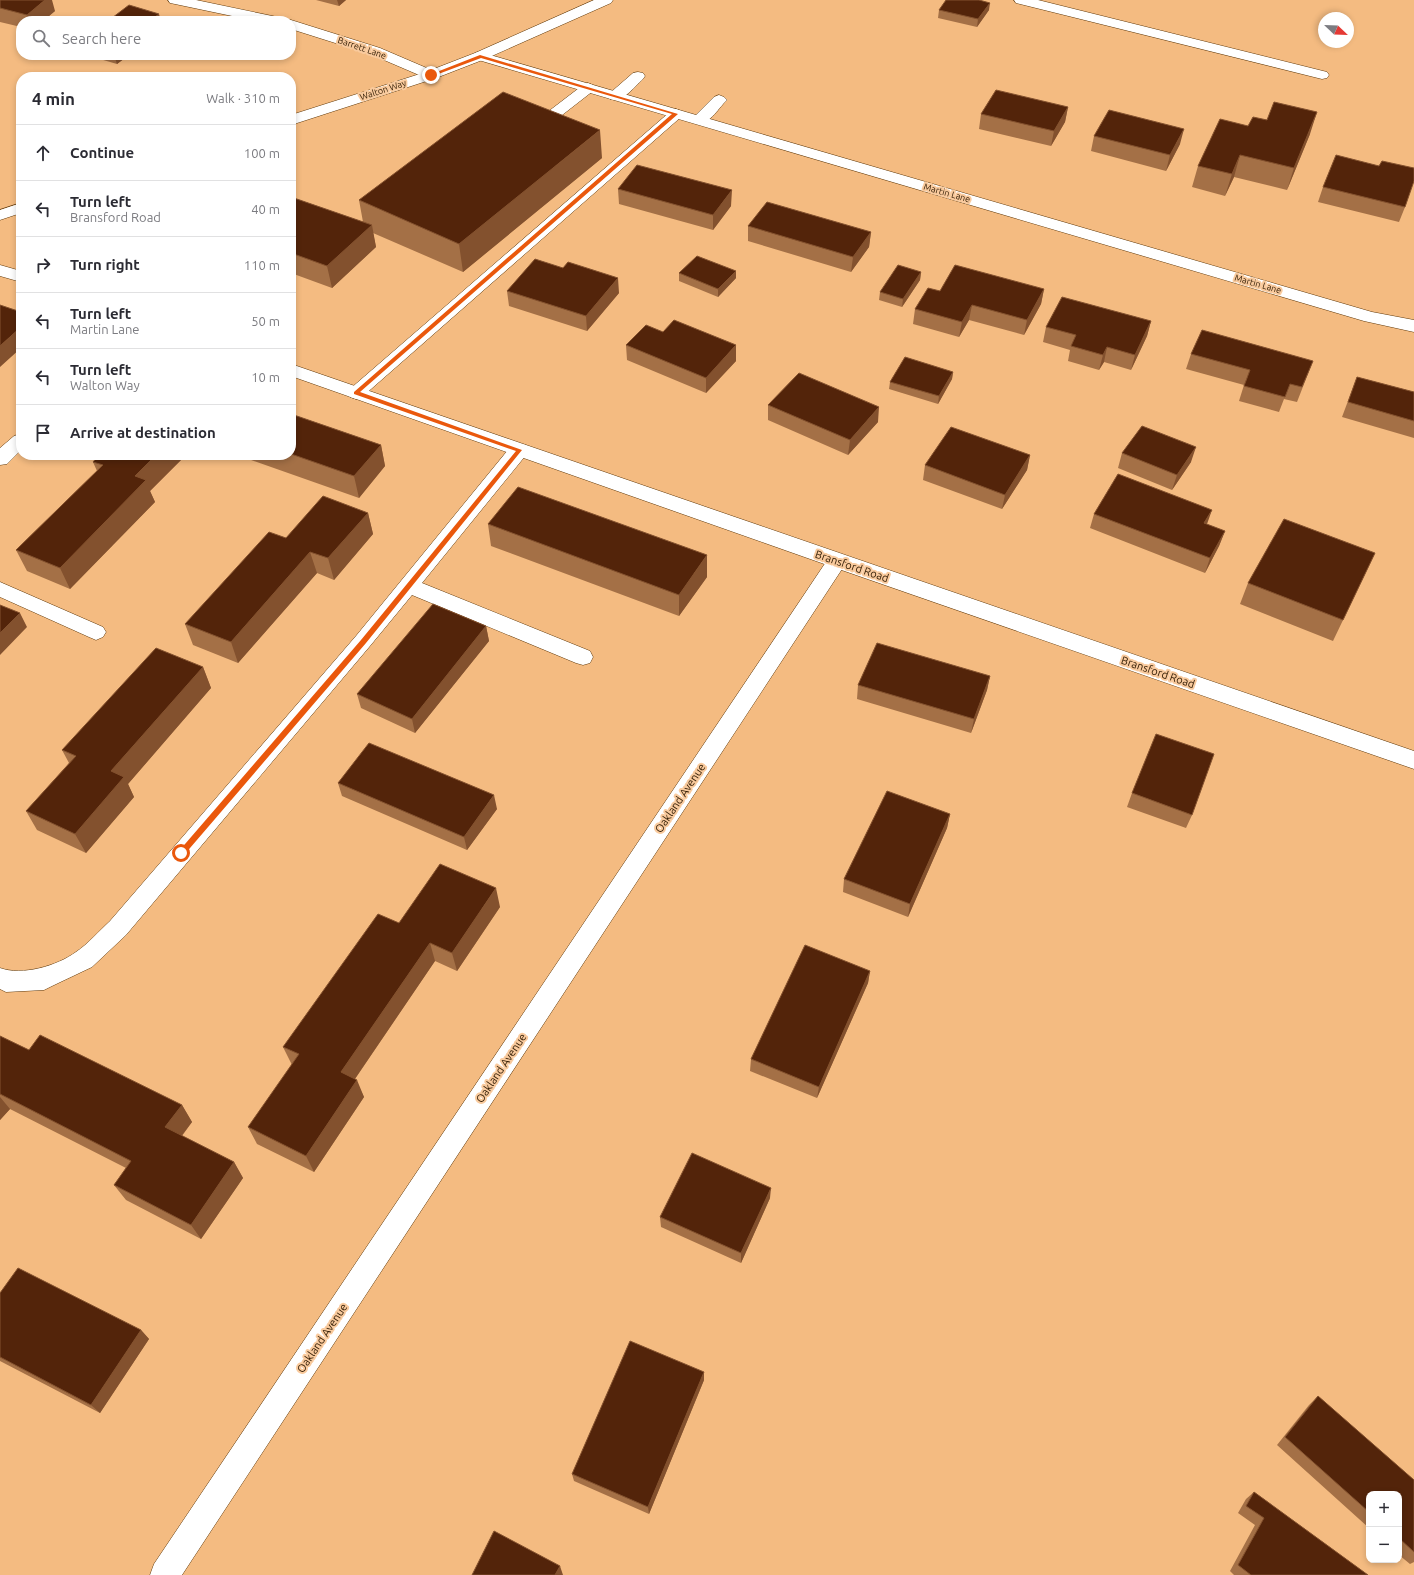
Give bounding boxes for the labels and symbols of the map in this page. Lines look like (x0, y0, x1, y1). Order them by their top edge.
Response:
north arrow (1318, 12, 1354, 48)
street label: Barrett Lane (336, 35, 388, 61)
route end (422, 66, 440, 84)
street label: Walton Way (359, 78, 408, 102)
street label: Martin Lane (922, 182, 972, 204)
street label: Martin Lane (1233, 273, 1283, 295)
street label: Bransford Road (814, 548, 890, 584)
street label: Bransford Road (1120, 654, 1196, 690)
street label: Oakland Avenue (652, 761, 708, 835)
route start (172, 844, 190, 862)
street label: Oakland Avenue (473, 1031, 529, 1105)
street label: Oakland Avenue (294, 1301, 350, 1375)

